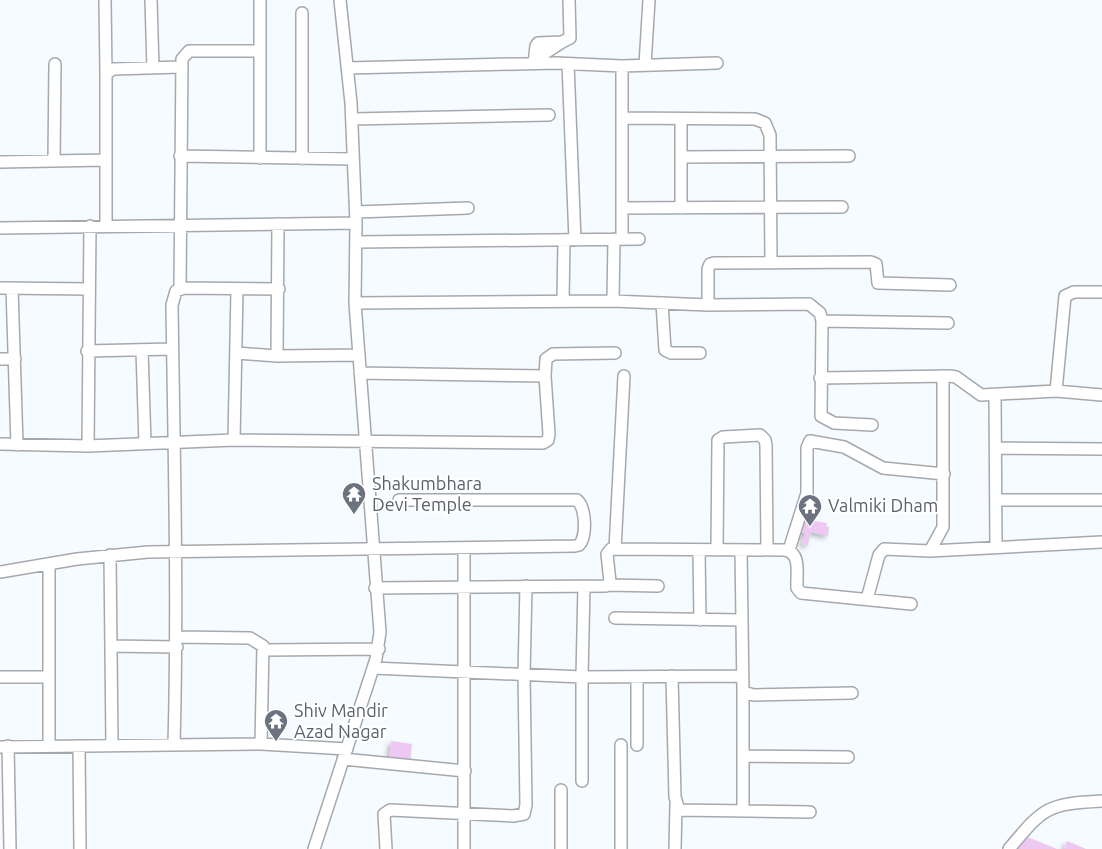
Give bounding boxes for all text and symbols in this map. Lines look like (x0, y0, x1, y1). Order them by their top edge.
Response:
place label: Shakumbhara Devi Temple (372, 473, 482, 514)
temple icon: Shakumbhara Devi Temple (341, 481, 367, 515)
temple icon: Valmiki Dham (797, 493, 823, 527)
place label: Valmiki Dham (828, 495, 938, 515)
place label: Shiv Mandir Azad Nagar (294, 700, 388, 741)
temple icon: Shiv Mandir Azad Nagar (263, 708, 289, 742)

